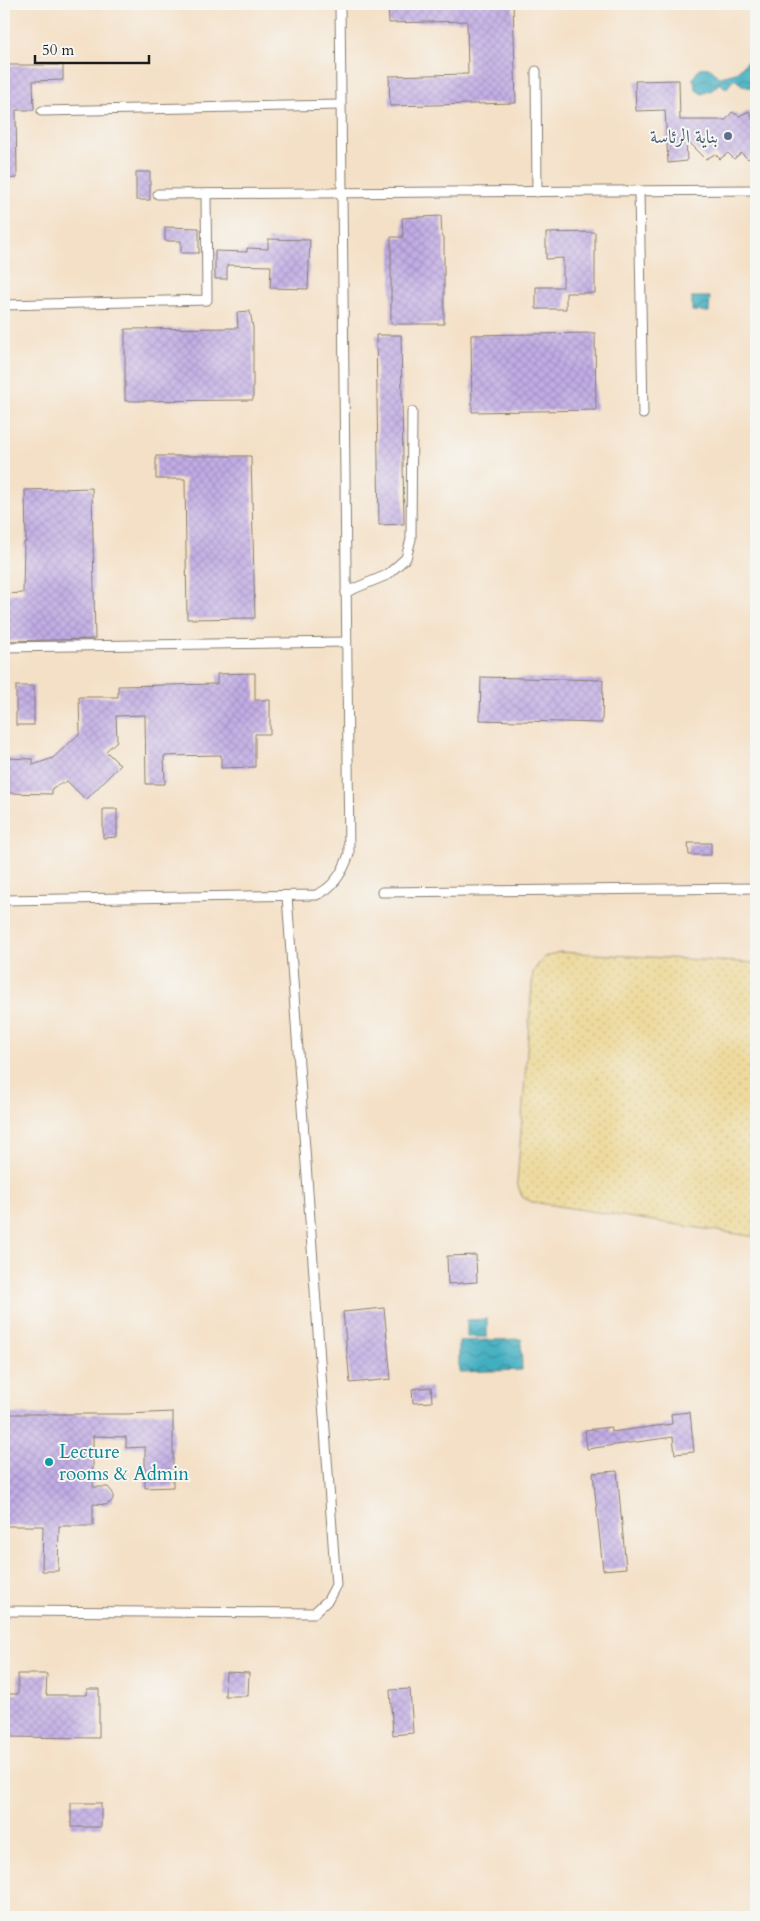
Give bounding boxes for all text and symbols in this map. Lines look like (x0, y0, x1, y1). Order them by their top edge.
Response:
scale bar (35, 32, 149, 64)
text: 50 m (42, 40, 74, 60)
place label: بناية الرئاسة (650, 124, 718, 150)
marker: بناية الرئاسة (722, 130, 734, 142)
place label: Lecture rooms & Admin (59, 1439, 189, 1487)
marker: Lecture rooms & Admin (43, 1456, 55, 1468)

